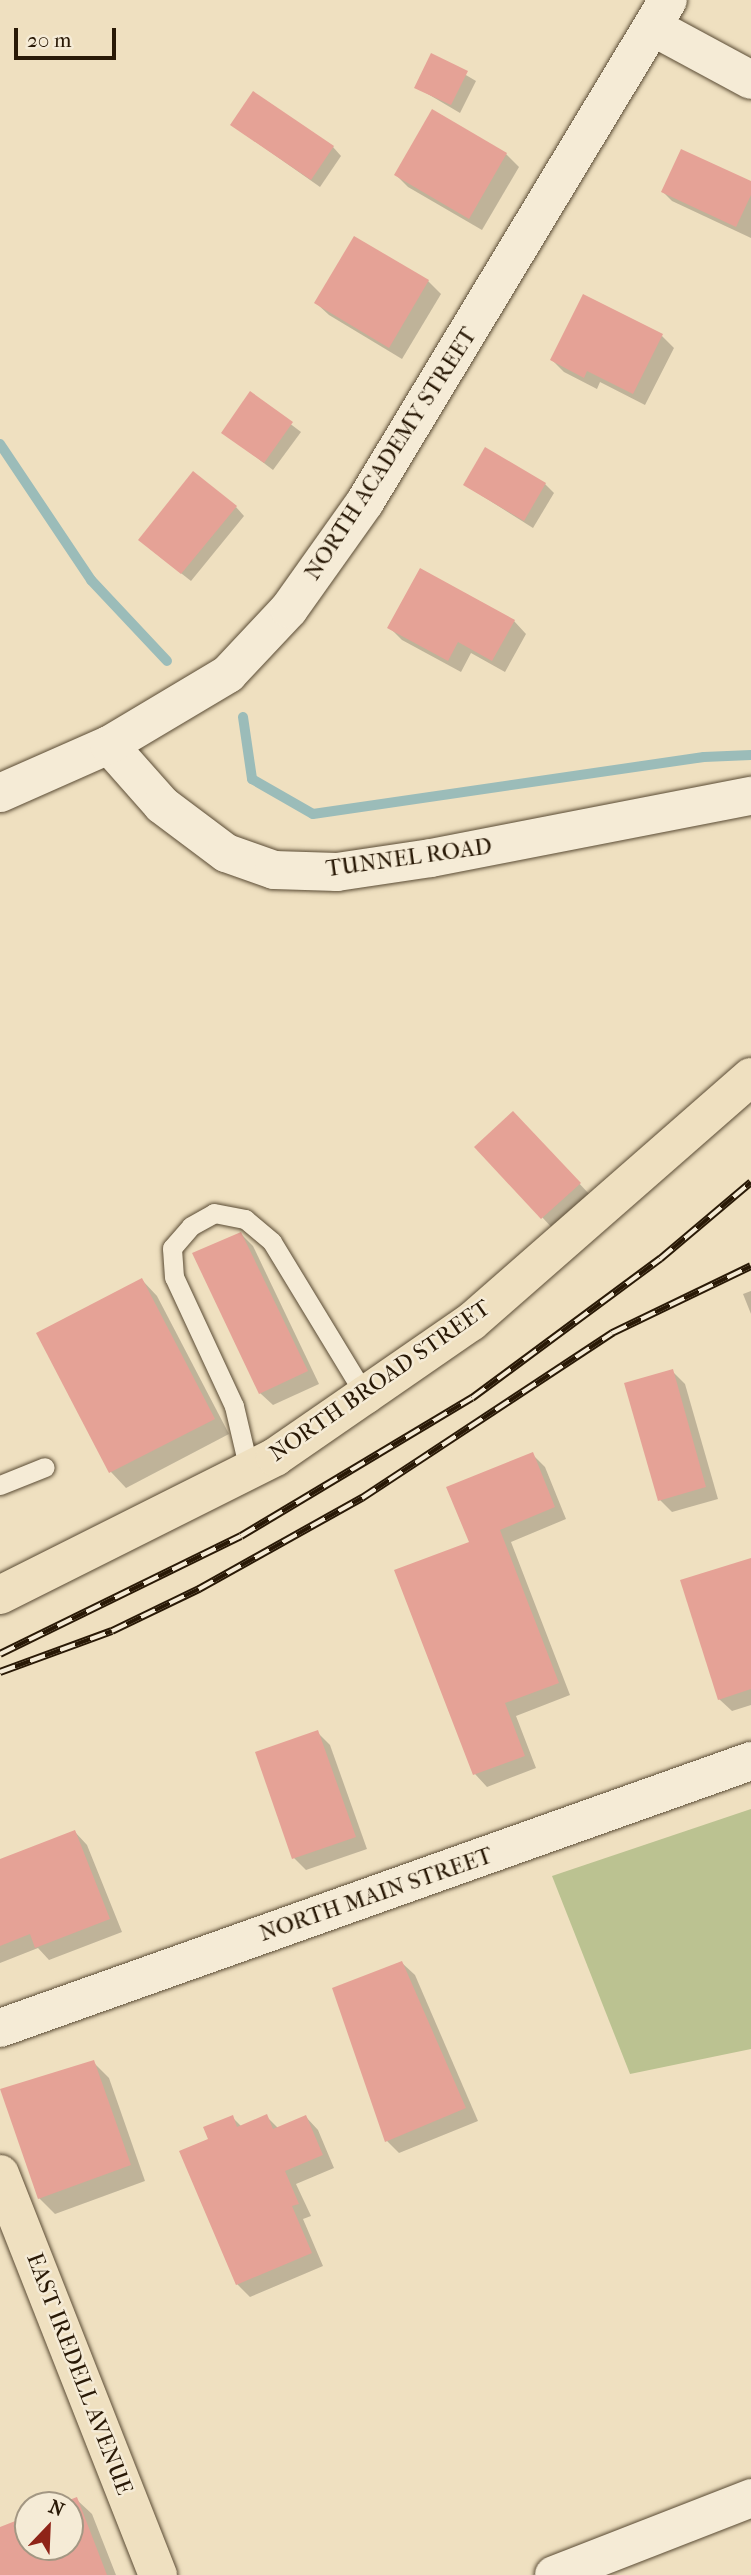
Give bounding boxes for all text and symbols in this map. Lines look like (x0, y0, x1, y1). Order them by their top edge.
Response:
scale bar (18, 14, 119, 58)
text: 20 m (27, 28, 71, 52)
street label: NORTH ACADEMY STREET (299, 323, 483, 585)
street label: TUNNEL ROAD (324, 833, 494, 883)
street label: NORTH BROAD STREET (264, 1294, 496, 1468)
street label: NORTH MAIN STREET (256, 1842, 496, 1948)
street label: EAST IREDELL AVENUE (20, 2249, 138, 2499)
north arrow (14, 2491, 84, 2561)
text: N (45, 2496, 67, 2521)

